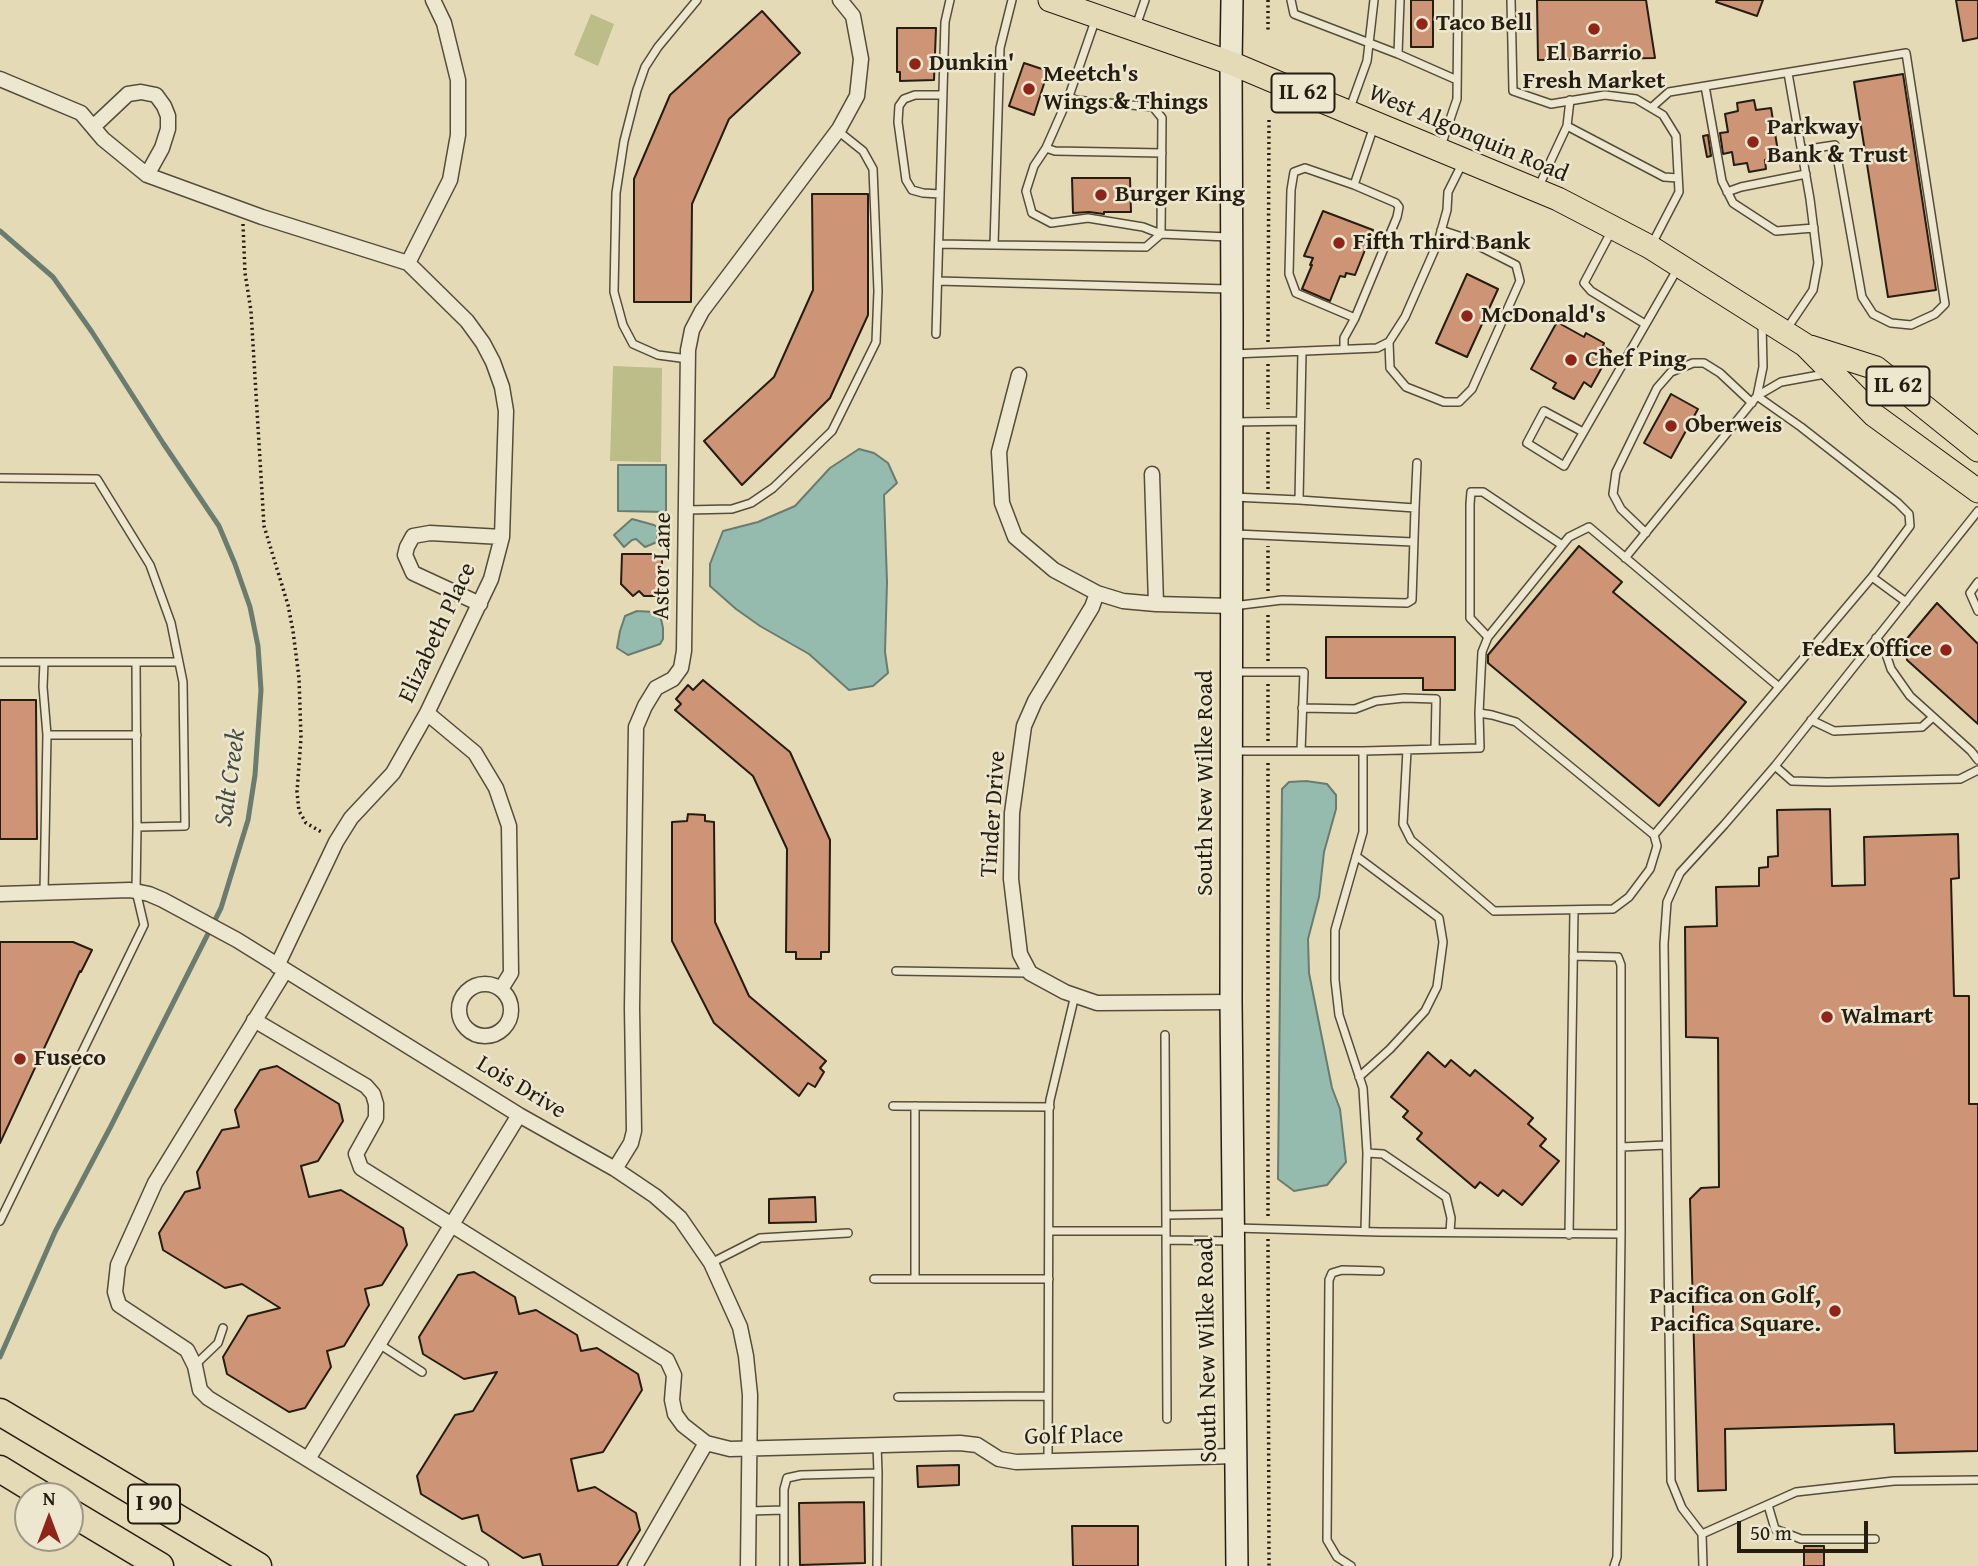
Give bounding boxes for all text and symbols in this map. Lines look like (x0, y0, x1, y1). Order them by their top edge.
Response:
place label: Taco Bell (1436, 10, 1532, 38)
marker: Taco Bell (1414, 16, 1430, 32)
marker: El Barrio Fresh Market (1586, 21, 1602, 37)
place label: El Barrio Fresh Market (1523, 40, 1665, 96)
place label: Dunkin' (929, 50, 1015, 78)
marker: Dunkin' (907, 56, 923, 72)
place label: Meetch's Wings & Things (1043, 61, 1208, 117)
road number: IL 62 (1272, 74, 1334, 113)
street label: West Algonquin Road (1364, 79, 1572, 189)
marker: Meetch's Wings & Things (1021, 81, 1037, 97)
place label: Parkway Bank & Trust (1767, 114, 1908, 170)
marker: Parkway Bank & Trust (1745, 134, 1761, 150)
place label: Burger King (1115, 181, 1245, 209)
marker: Burger King (1093, 187, 1109, 203)
place label: Fifth Third Bank (1353, 229, 1530, 257)
marker: Fifth Third Bank (1331, 235, 1347, 251)
place label: McDonald's (1481, 302, 1606, 330)
marker: McDonald's (1459, 308, 1475, 324)
place label: Chef Ping (1585, 346, 1686, 374)
marker: Chef Ping (1563, 352, 1579, 368)
road number: IL 62 (1867, 366, 1930, 406)
place label: Oberweis (1685, 412, 1782, 440)
marker: Oberweis (1663, 418, 1679, 434)
street label: Astor Lane (648, 512, 678, 620)
street label: Elizabeth Place (393, 558, 483, 708)
place label: FedEx Office (1802, 636, 1932, 664)
marker: FedEx Office (1938, 642, 1954, 658)
street label: South New Wilke Road (1192, 670, 1220, 896)
water label: Salt Creek (209, 727, 253, 829)
street label: Tinder Drive (975, 750, 1013, 878)
place label: Walmart (1841, 1003, 1933, 1031)
marker: Walmart (1819, 1009, 1835, 1025)
place label: Fuseco (34, 1045, 106, 1073)
street label: Lois Drive (471, 1050, 571, 1126)
marker: Fuseco (12, 1051, 28, 1067)
street label: South New Wilke Road (1192, 1237, 1224, 1463)
place label: Pacifica on Golf, Pacifica Square. (1650, 1283, 1821, 1339)
marker: Pacifica on Golf, Pacifica Square. (1827, 1303, 1843, 1319)
street label: Golf Place (1024, 1422, 1124, 1452)
north arrow (14, 1482, 84, 1552)
text: N (43, 1484, 55, 1512)
road number: I 90 (128, 1484, 180, 1524)
scale bar (1740, 1506, 1871, 1550)
text: 50 m (1750, 1517, 1792, 1548)

